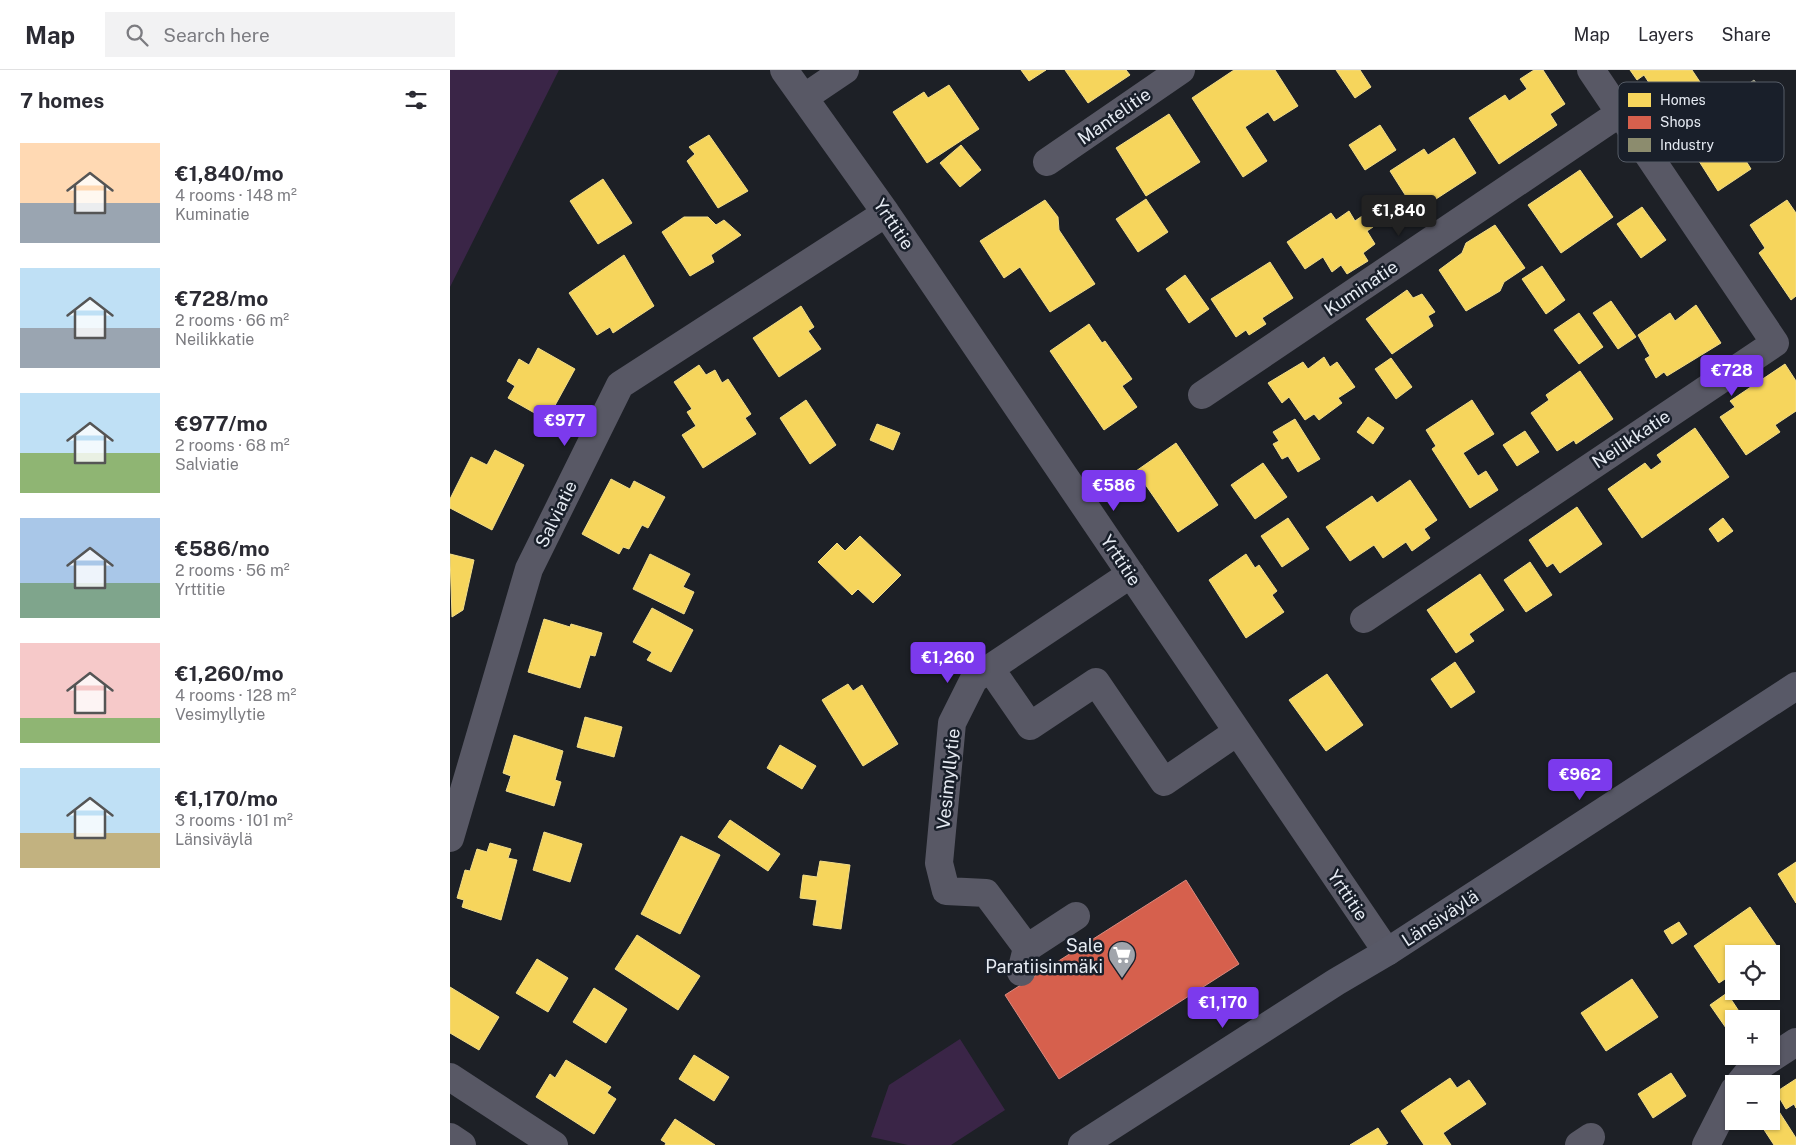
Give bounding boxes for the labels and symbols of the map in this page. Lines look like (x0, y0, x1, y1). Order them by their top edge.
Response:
legend (1618, 82, 1784, 162)
street label: Mantelitie (1073, 83, 1155, 149)
text: Homes (1660, 92, 1706, 108)
text: Shops (1660, 114, 1701, 130)
text: Industry (1660, 137, 1715, 153)
pin: €1,840 (1358, 194, 1440, 237)
street label: Yrttitie (869, 195, 919, 253)
street label: Kuminatie (1320, 256, 1402, 320)
pin: €728 (1702, 354, 1762, 397)
pin: €977 (535, 404, 595, 447)
street label: Neilikkatie (1588, 405, 1674, 473)
pin: €586 (1084, 470, 1144, 512)
street label: Salviatie (531, 477, 581, 551)
street label: Yrttitie (1096, 531, 1146, 589)
pin: €1,260 (907, 642, 989, 684)
street label: Vesimyllytie (932, 727, 964, 831)
pin: €962 (1550, 758, 1610, 801)
street label: Yrttitie (1323, 866, 1373, 924)
street label: Länsiväylä (1398, 885, 1482, 951)
place label: Sale Paratiisinmäki (985, 935, 1103, 977)
supermarket icon: Sale Paratiisinmäki (1107, 940, 1137, 979)
pin: €1,170 (1182, 986, 1264, 1029)

